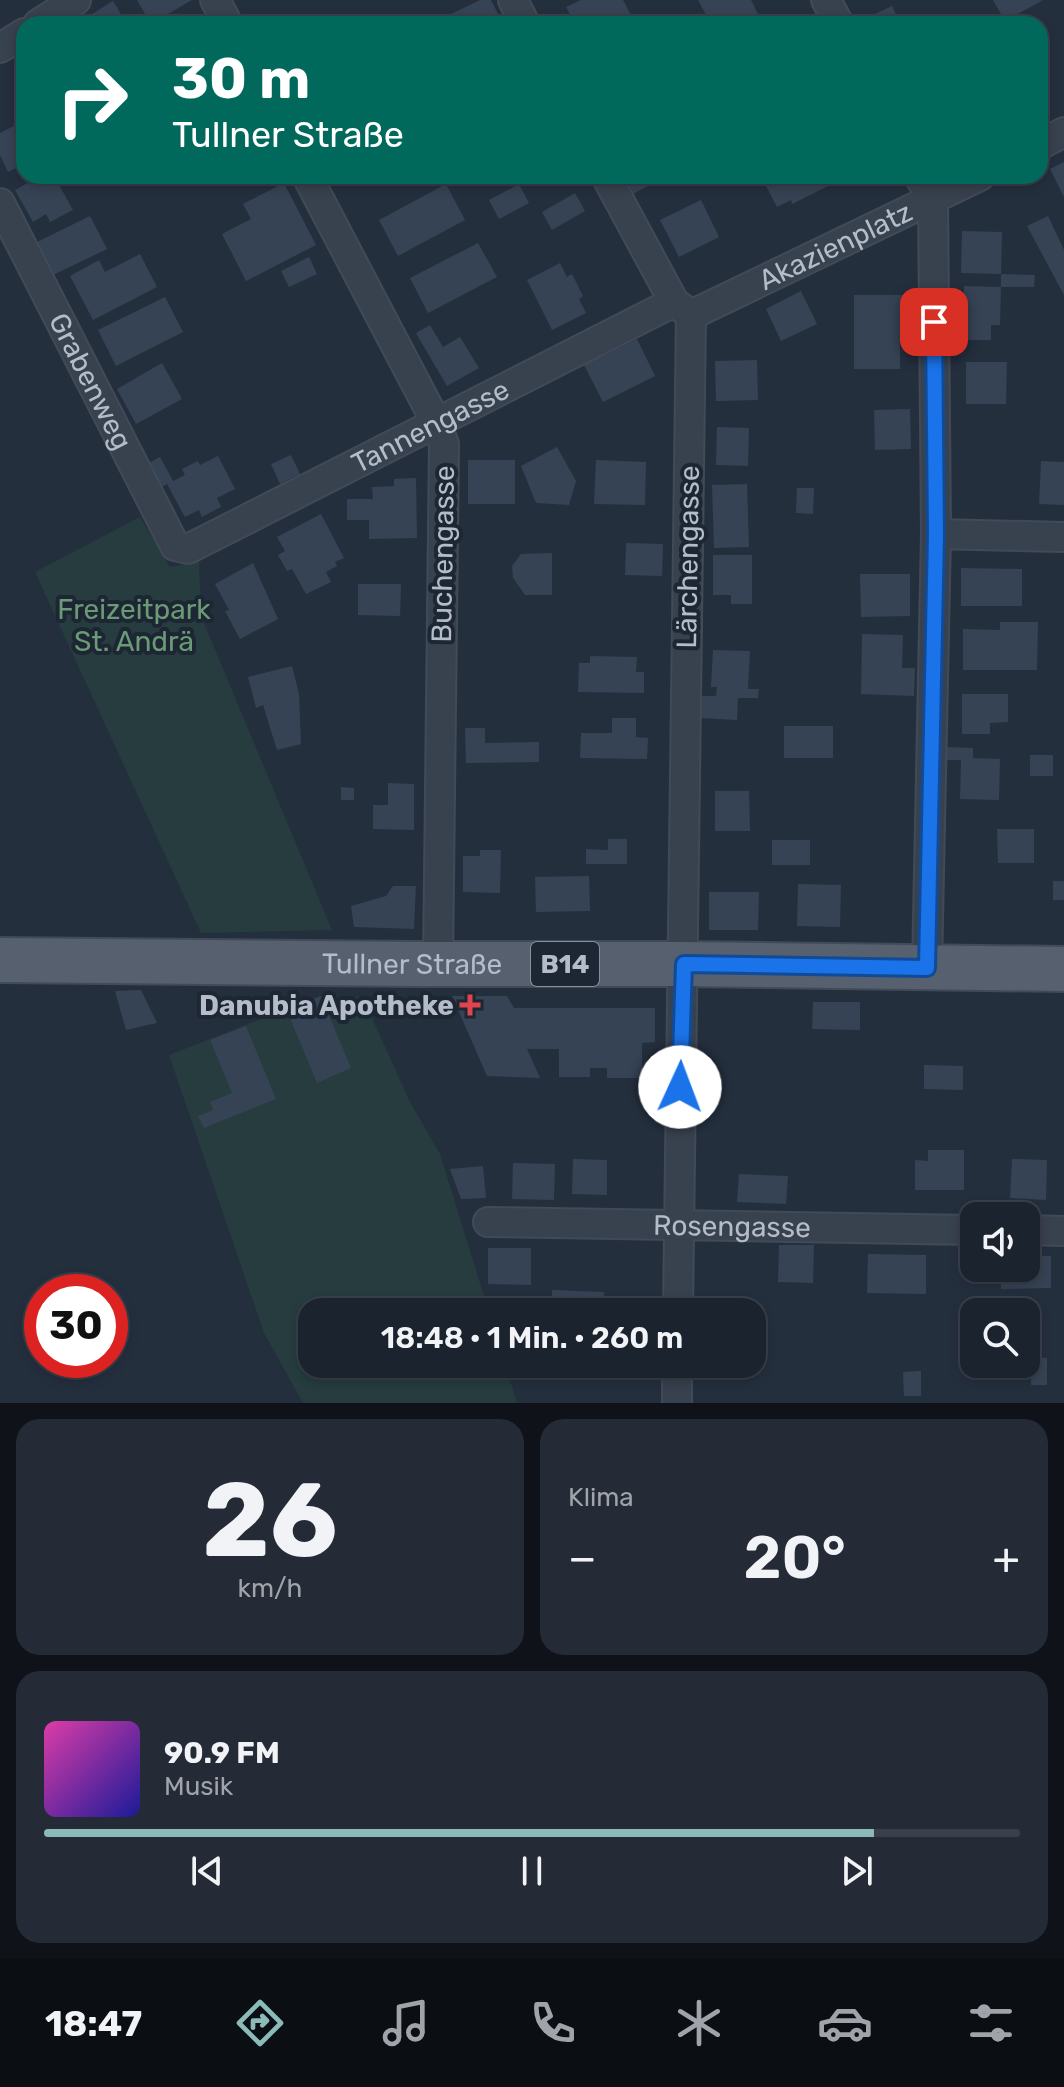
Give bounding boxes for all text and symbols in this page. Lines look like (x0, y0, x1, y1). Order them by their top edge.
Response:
text: 30 m (172, 46, 310, 112)
icon: right (40, 48, 144, 152)
text: Tullner Straße (172, 113, 404, 156)
street label: Akazienplatz (753, 195, 917, 297)
pin (900, 288, 968, 356)
icon: arrive (912, 300, 956, 344)
street label: Grabenweg (42, 307, 139, 455)
street label: Tannengasse (346, 372, 514, 480)
street label: Buchengasse (425, 465, 461, 643)
street label: Lärchengasse (670, 465, 706, 649)
park label: Freizeitpark St. Andrä (57, 593, 211, 658)
road number: B14 (531, 942, 599, 986)
street label: Tullner Straße (322, 947, 502, 981)
place label: Danubia Apotheke (199, 989, 454, 1022)
marker: Danubia Apotheke (461, 996, 479, 1014)
position arrow (638, 1045, 722, 1129)
map controls (960, 1202, 1040, 1378)
button: sound (960, 1202, 1040, 1282)
street label: Rosengasse (653, 1208, 811, 1244)
speed limit sign: 30 (24, 1274, 128, 1378)
button: search (960, 1298, 1040, 1378)
text: 18:48 · 1 Min. · 260 m (381, 1320, 683, 1356)
text: 26 (202, 1459, 338, 1582)
text: Klima (568, 1482, 634, 1513)
text: 20° (743, 1522, 846, 1593)
text: − (568, 1532, 597, 1584)
text: + (993, 1532, 1020, 1584)
text: km/h (238, 1573, 302, 1604)
text: 90.9 FM (164, 1735, 280, 1771)
text: Musik (164, 1771, 233, 1802)
icon: previous (185, 1849, 229, 1893)
icon: pause (510, 1849, 554, 1893)
icon: next (835, 1849, 879, 1893)
icon: directions (232, 1995, 288, 2051)
icon: music (378, 1995, 434, 2051)
icon: phone (525, 1995, 581, 2051)
icon: climate (671, 1995, 727, 2051)
icon: car (817, 1995, 873, 2051)
icon: filters (963, 1995, 1019, 2051)
text: 18:47 (45, 2002, 142, 2045)

